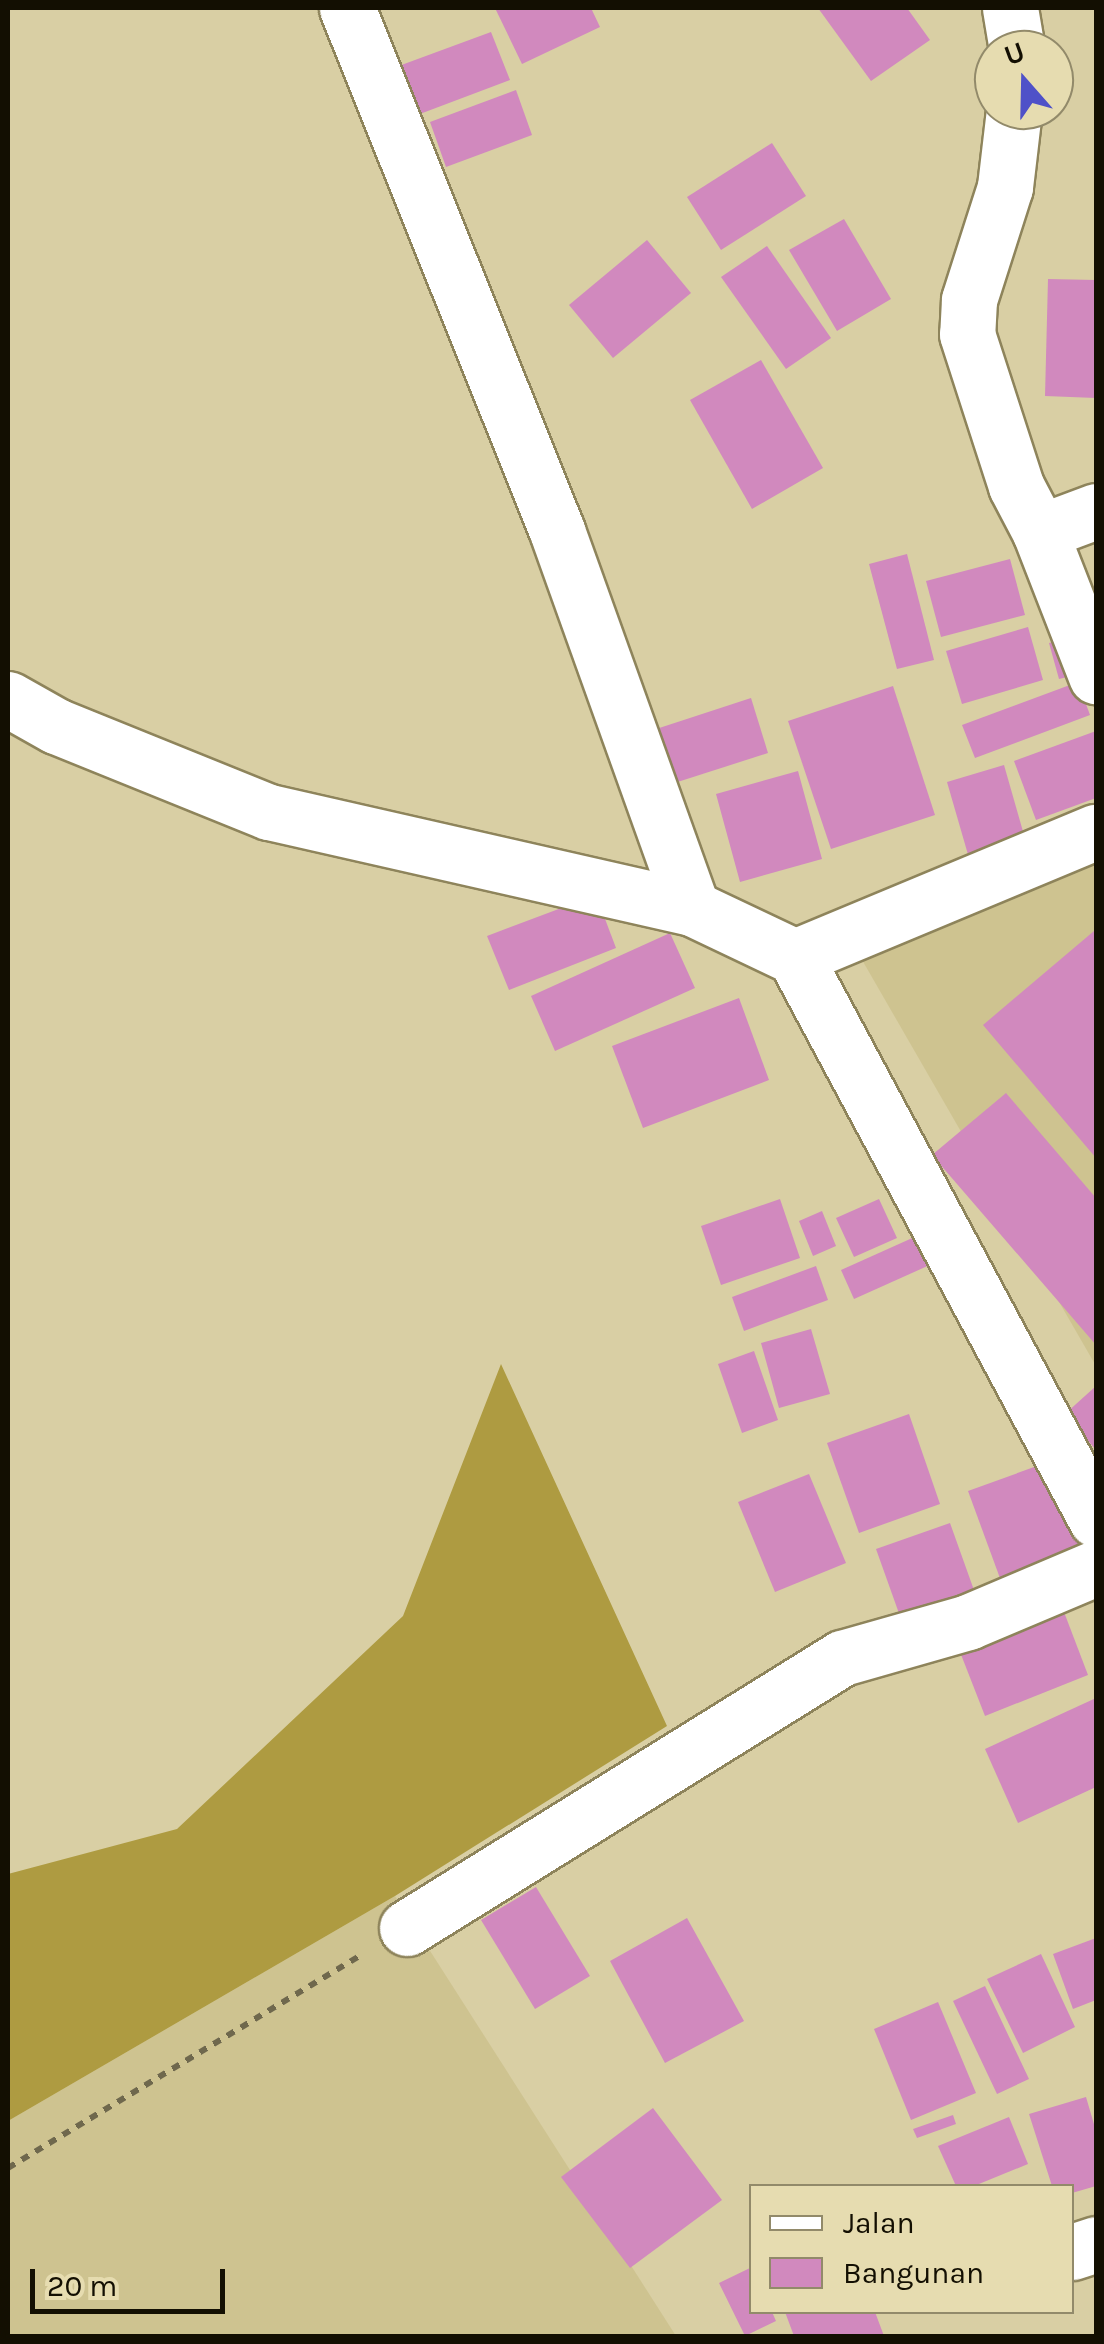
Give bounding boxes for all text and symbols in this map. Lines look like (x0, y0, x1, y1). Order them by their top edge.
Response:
north arrow (974, 30, 1074, 130)
text: U (1000, 34, 1029, 72)
legend (749, 2184, 1074, 2314)
text: Jalan (843, 2205, 915, 2241)
scale bar (35, 2249, 230, 2311)
text: Bangunan (843, 2255, 984, 2291)
text: 20 m (47, 2268, 117, 2304)

